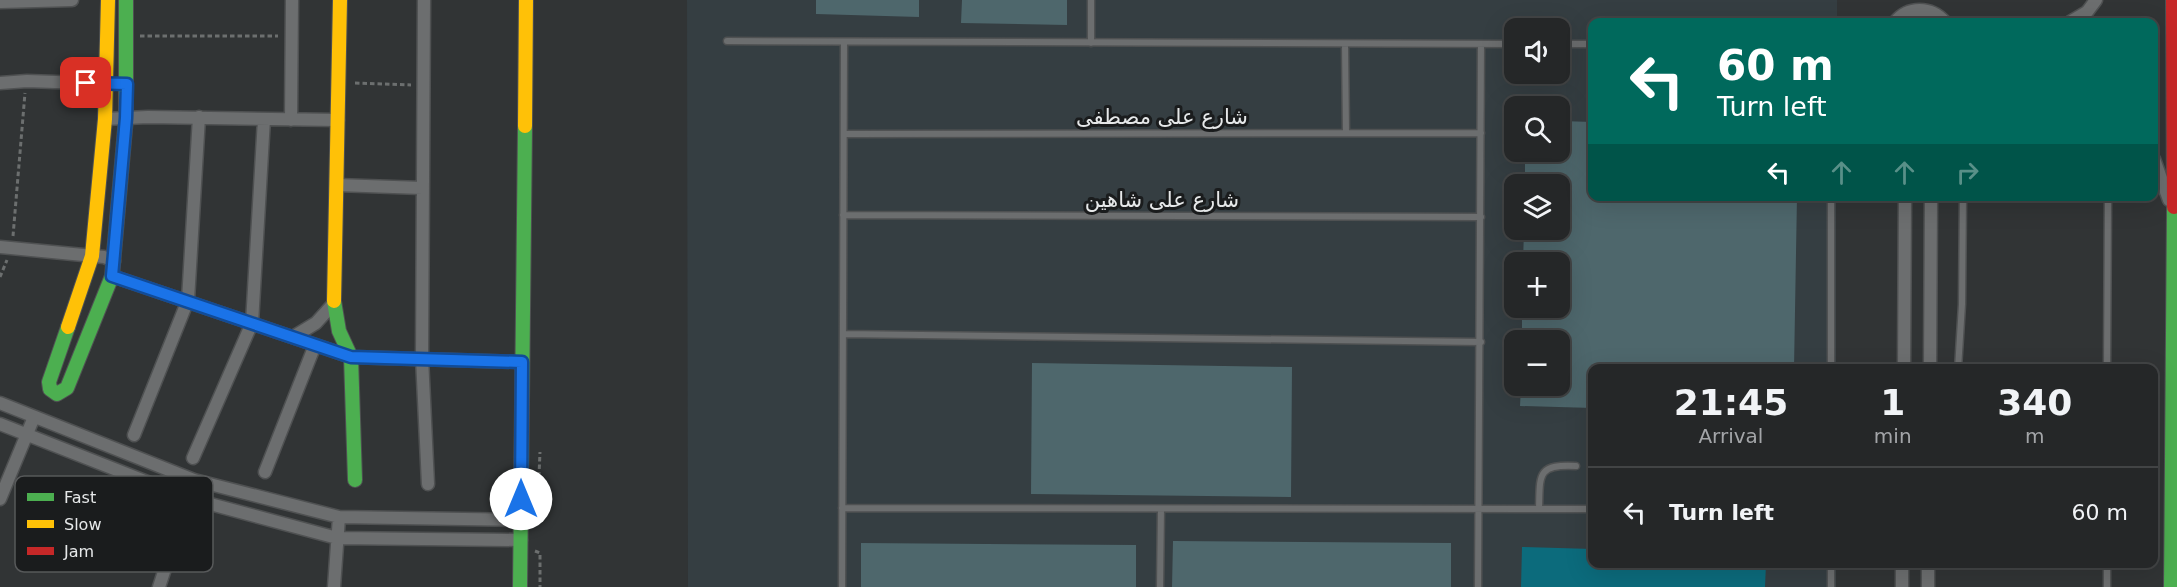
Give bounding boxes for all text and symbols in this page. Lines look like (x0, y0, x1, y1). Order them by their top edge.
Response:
map controls (1504, 18, 1570, 396)
button: sound (1504, 18, 1570, 84)
text: 60 m (1717, 41, 1834, 90)
icon: left (1618, 42, 1696, 120)
pin (60, 57, 111, 108)
icon: arrive (69, 66, 102, 99)
text: Turn left (1717, 91, 1827, 122)
button: search (1504, 96, 1570, 162)
street label: شارع على مصطفى (1076, 105, 1248, 129)
icon: left (1762, 156, 1795, 189)
icon: ahead (1825, 156, 1858, 189)
icon: ahead (1888, 156, 1921, 189)
icon: right (1951, 156, 1984, 189)
button: layers (1504, 174, 1570, 240)
street label: شارع على شاهين (1085, 188, 1239, 212)
button: + (1504, 252, 1570, 318)
button: − (1504, 330, 1570, 396)
text: 21:45 (1674, 382, 1788, 423)
text: 1 (1880, 382, 1905, 423)
text: 340 (1997, 382, 2072, 423)
text: Arrival (1698, 424, 1763, 448)
text: min (1874, 424, 1912, 448)
text: m (2025, 424, 2045, 448)
position arrow (489, 467, 553, 531)
legend (15, 476, 213, 572)
text: Fast (64, 488, 96, 507)
icon: left (1618, 496, 1651, 529)
text: Turn left (1669, 500, 1774, 525)
text: 60 m (2072, 500, 2128, 525)
text: Slow (64, 515, 101, 534)
text: Jam (63, 542, 94, 561)

